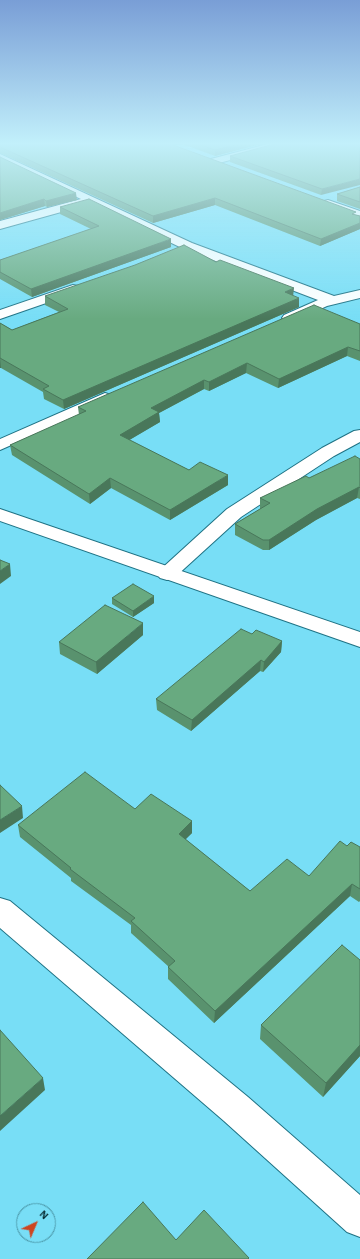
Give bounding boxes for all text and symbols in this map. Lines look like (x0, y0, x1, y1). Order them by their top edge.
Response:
north arrow (16, 1203, 56, 1243)
text: N (37, 1208, 51, 1221)

